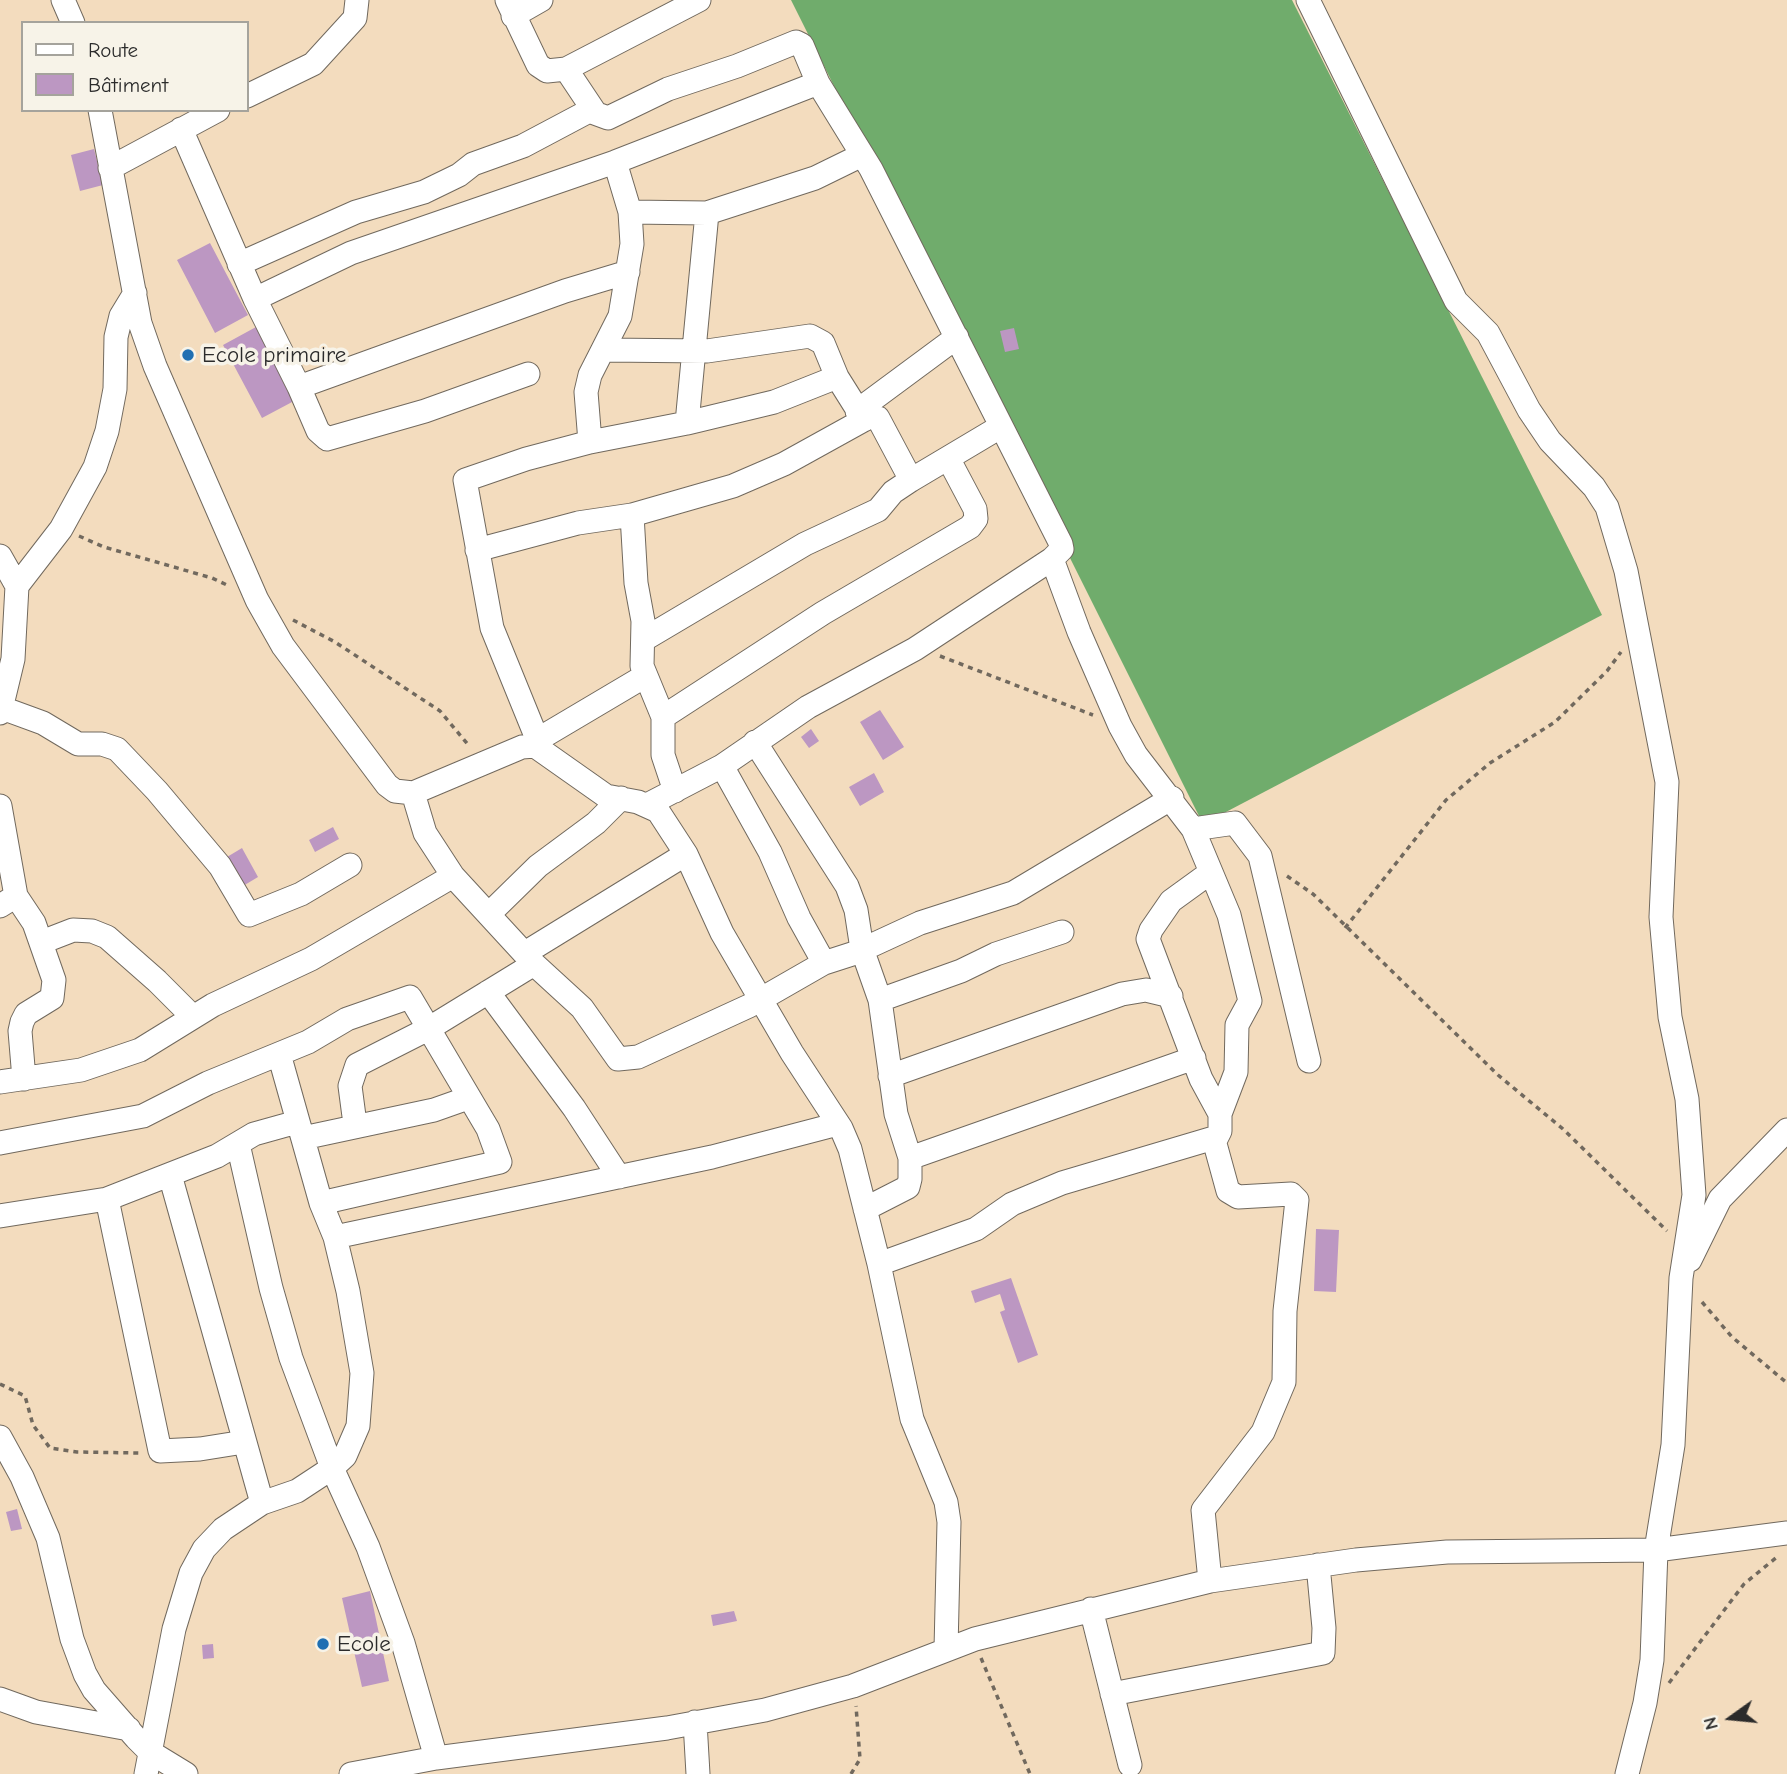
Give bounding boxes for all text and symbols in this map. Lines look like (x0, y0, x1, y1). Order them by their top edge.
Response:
legend (21, 21, 248, 112)
text: Route (88, 38, 138, 62)
text: Bâtiment (88, 73, 168, 97)
place label: Ecole primaire (202, 341, 346, 369)
marker: Ecole primaire (180, 347, 196, 363)
place label: Ecole (337, 1630, 391, 1658)
marker: Ecole (315, 1636, 331, 1652)
north arrow (1696, 1683, 1766, 1753)
text: N (1698, 1715, 1723, 1732)

